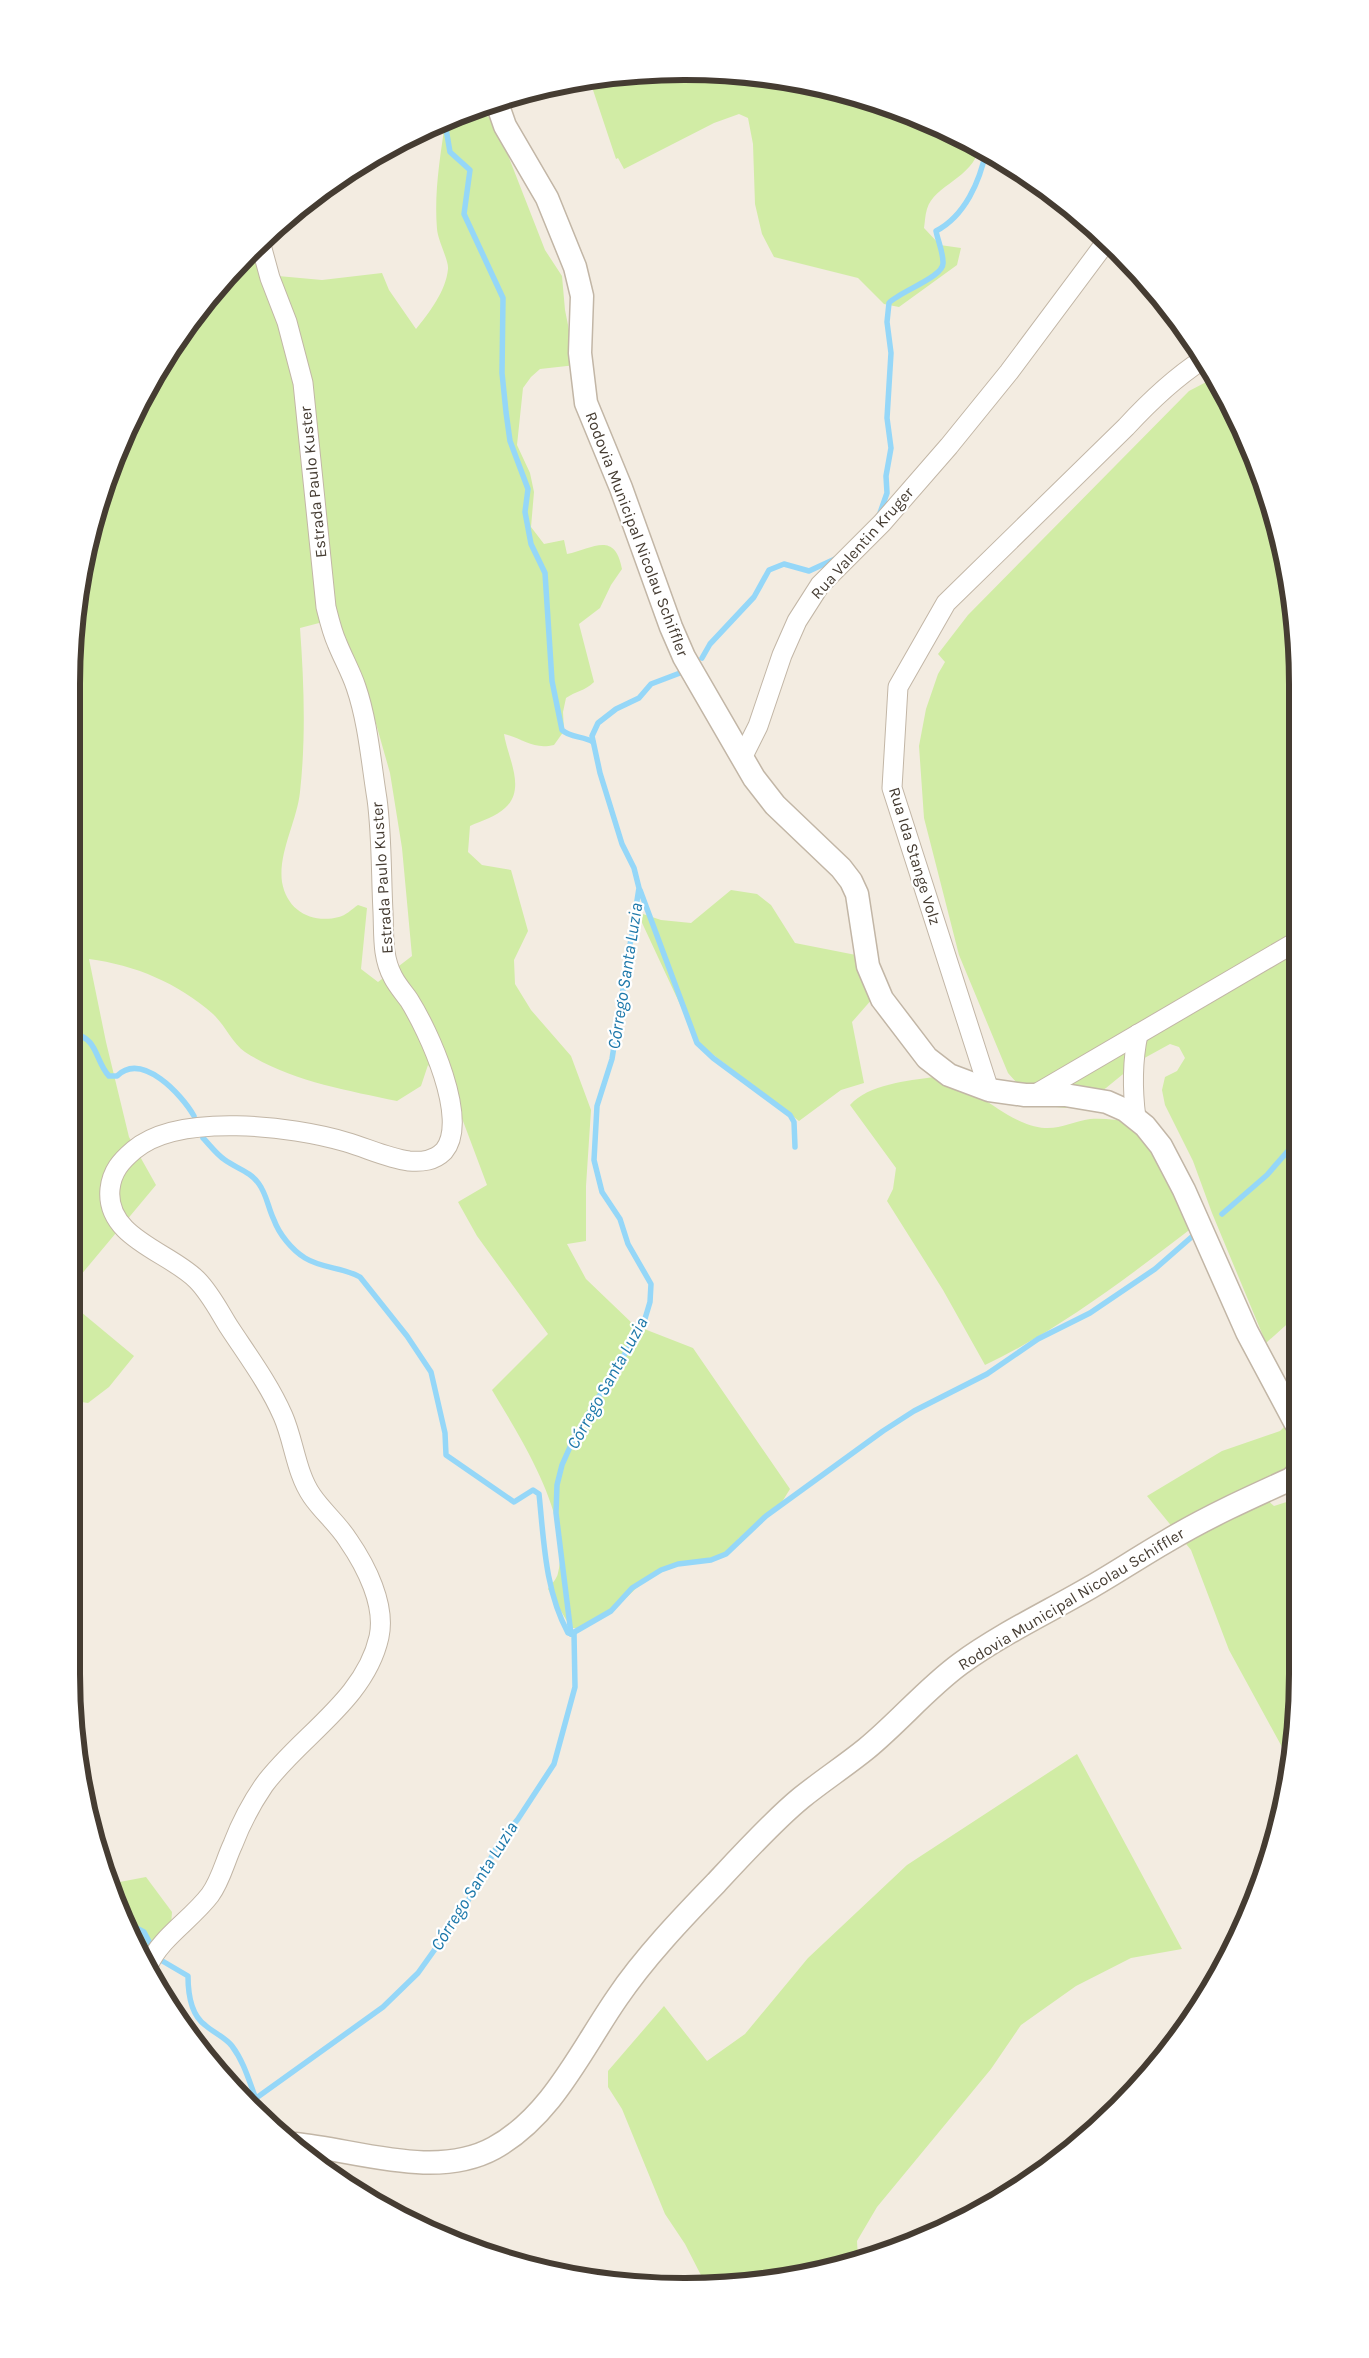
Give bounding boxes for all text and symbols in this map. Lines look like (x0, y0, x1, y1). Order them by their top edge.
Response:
street label: Estrada Paulo Kuster (296, 405, 330, 559)
street label: Rodovia Municipal Nicolau Schiffler (581, 409, 693, 659)
street label: Rua Valentin Kruger (807, 483, 917, 603)
street label: Rua Ida Stange Volz (885, 785, 945, 927)
street label: Estrada Paulo Kuster (367, 801, 397, 955)
water label: Córrego Santa Luzia (603, 901, 647, 1051)
water label: Córrego Santa Luzia (562, 1313, 652, 1453)
street label: Rodovia Municipal Nicolau Schiffler (954, 1524, 1188, 1674)
water label: Córrego Santa Luzia (425, 1817, 523, 1955)

